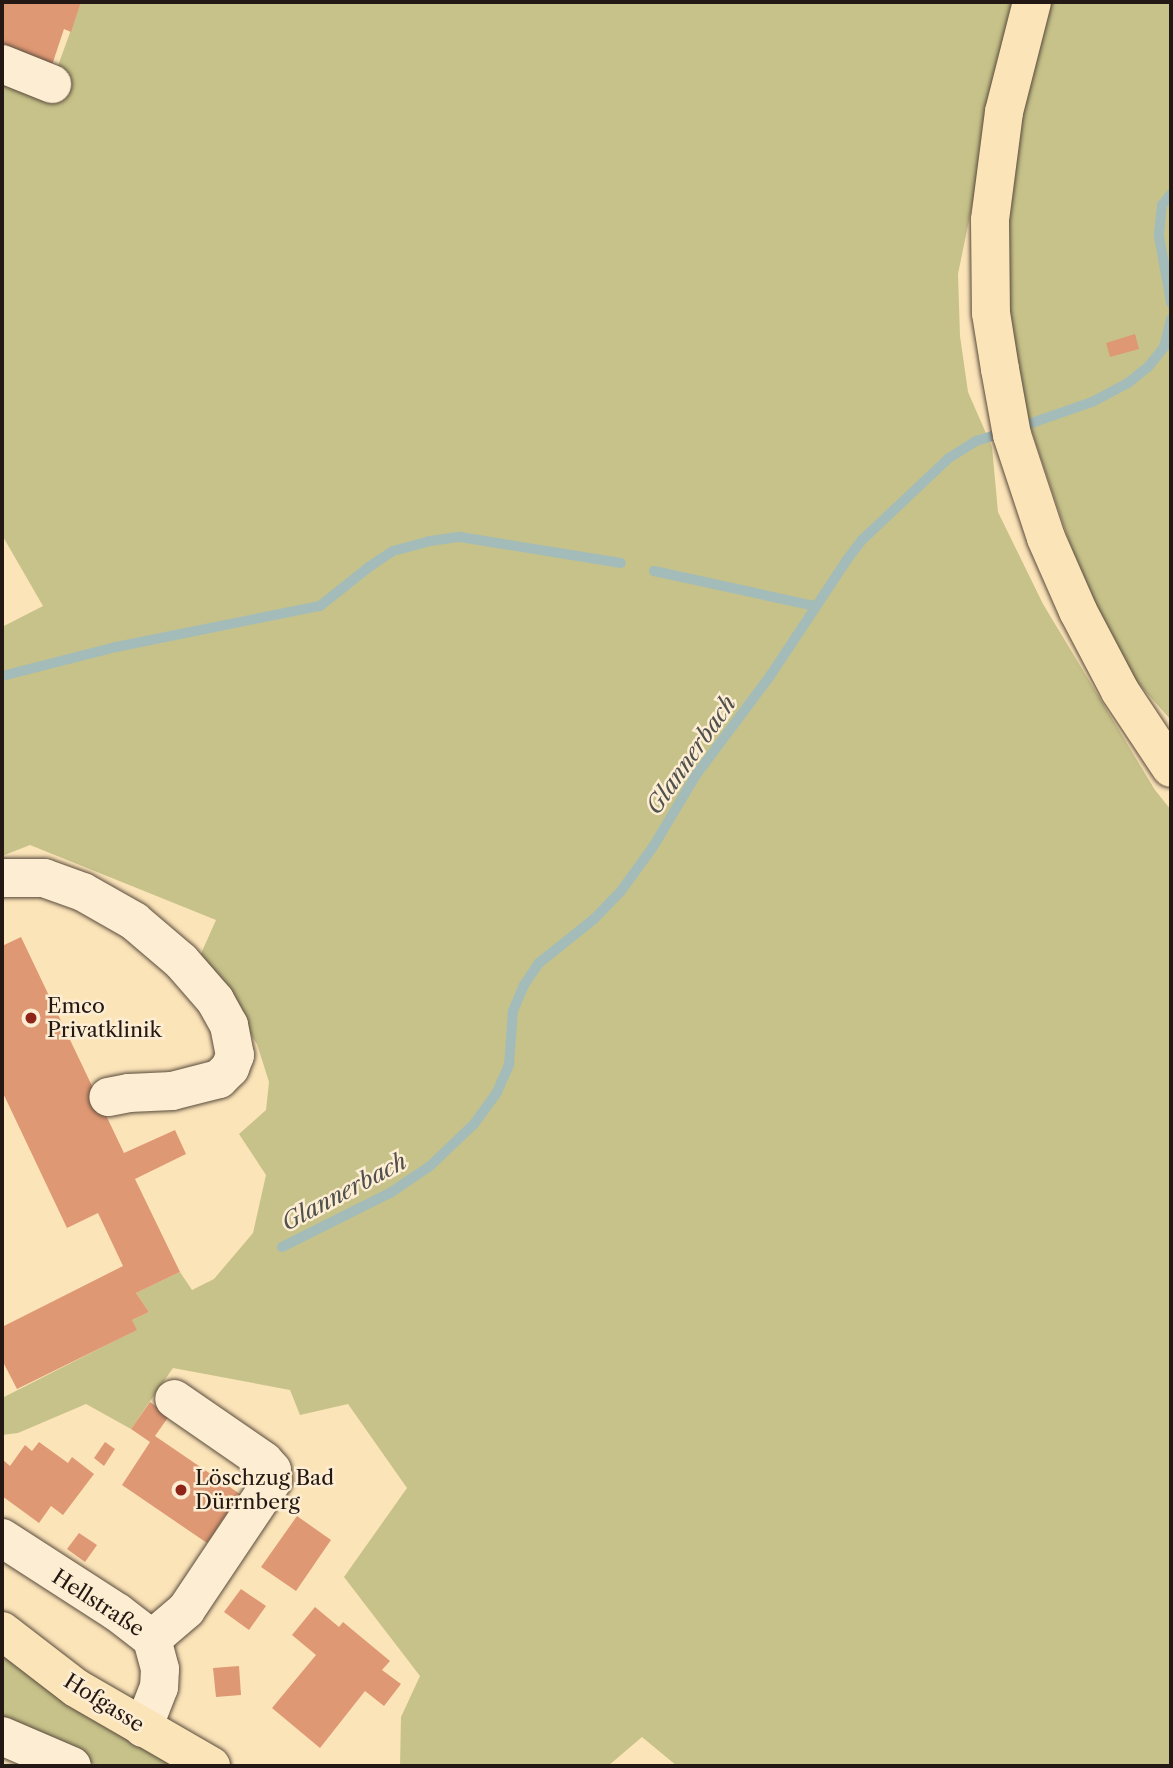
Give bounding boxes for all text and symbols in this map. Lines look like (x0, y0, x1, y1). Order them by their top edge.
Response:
water label: Glannerbach (640, 690, 742, 820)
place label: Emco Privatklinik (47, 993, 162, 1043)
marker: Emco Privatklinik (21, 1008, 41, 1028)
water label: Glannerbach (277, 1147, 411, 1237)
place label: Löschzug Bad Dürrnberg (195, 1465, 334, 1515)
marker: Löschzug Bad Dürrnberg (173, 1482, 189, 1498)
street label: Hellstraße (47, 1564, 149, 1642)
street label: Hofgasse (59, 1669, 149, 1737)

